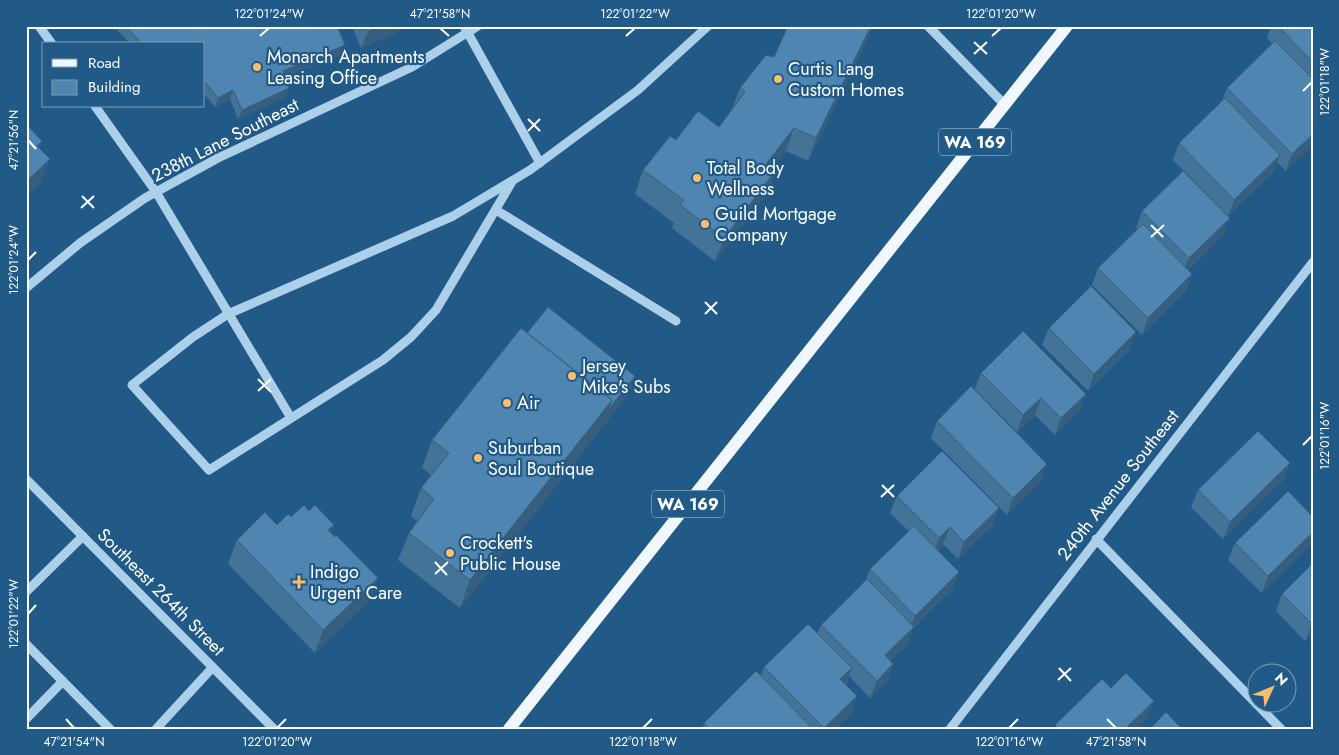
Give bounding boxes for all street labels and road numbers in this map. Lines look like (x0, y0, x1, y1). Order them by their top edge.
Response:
street label: 238th Lane Southeast (147, 91, 304, 188)
road number: WA 169 (939, 128, 1011, 156)
street label: 240th Avenue Southeast (1051, 404, 1185, 566)
road number: WA 169 (652, 490, 724, 518)
street label: Southeast 264th Street (91, 522, 231, 662)

